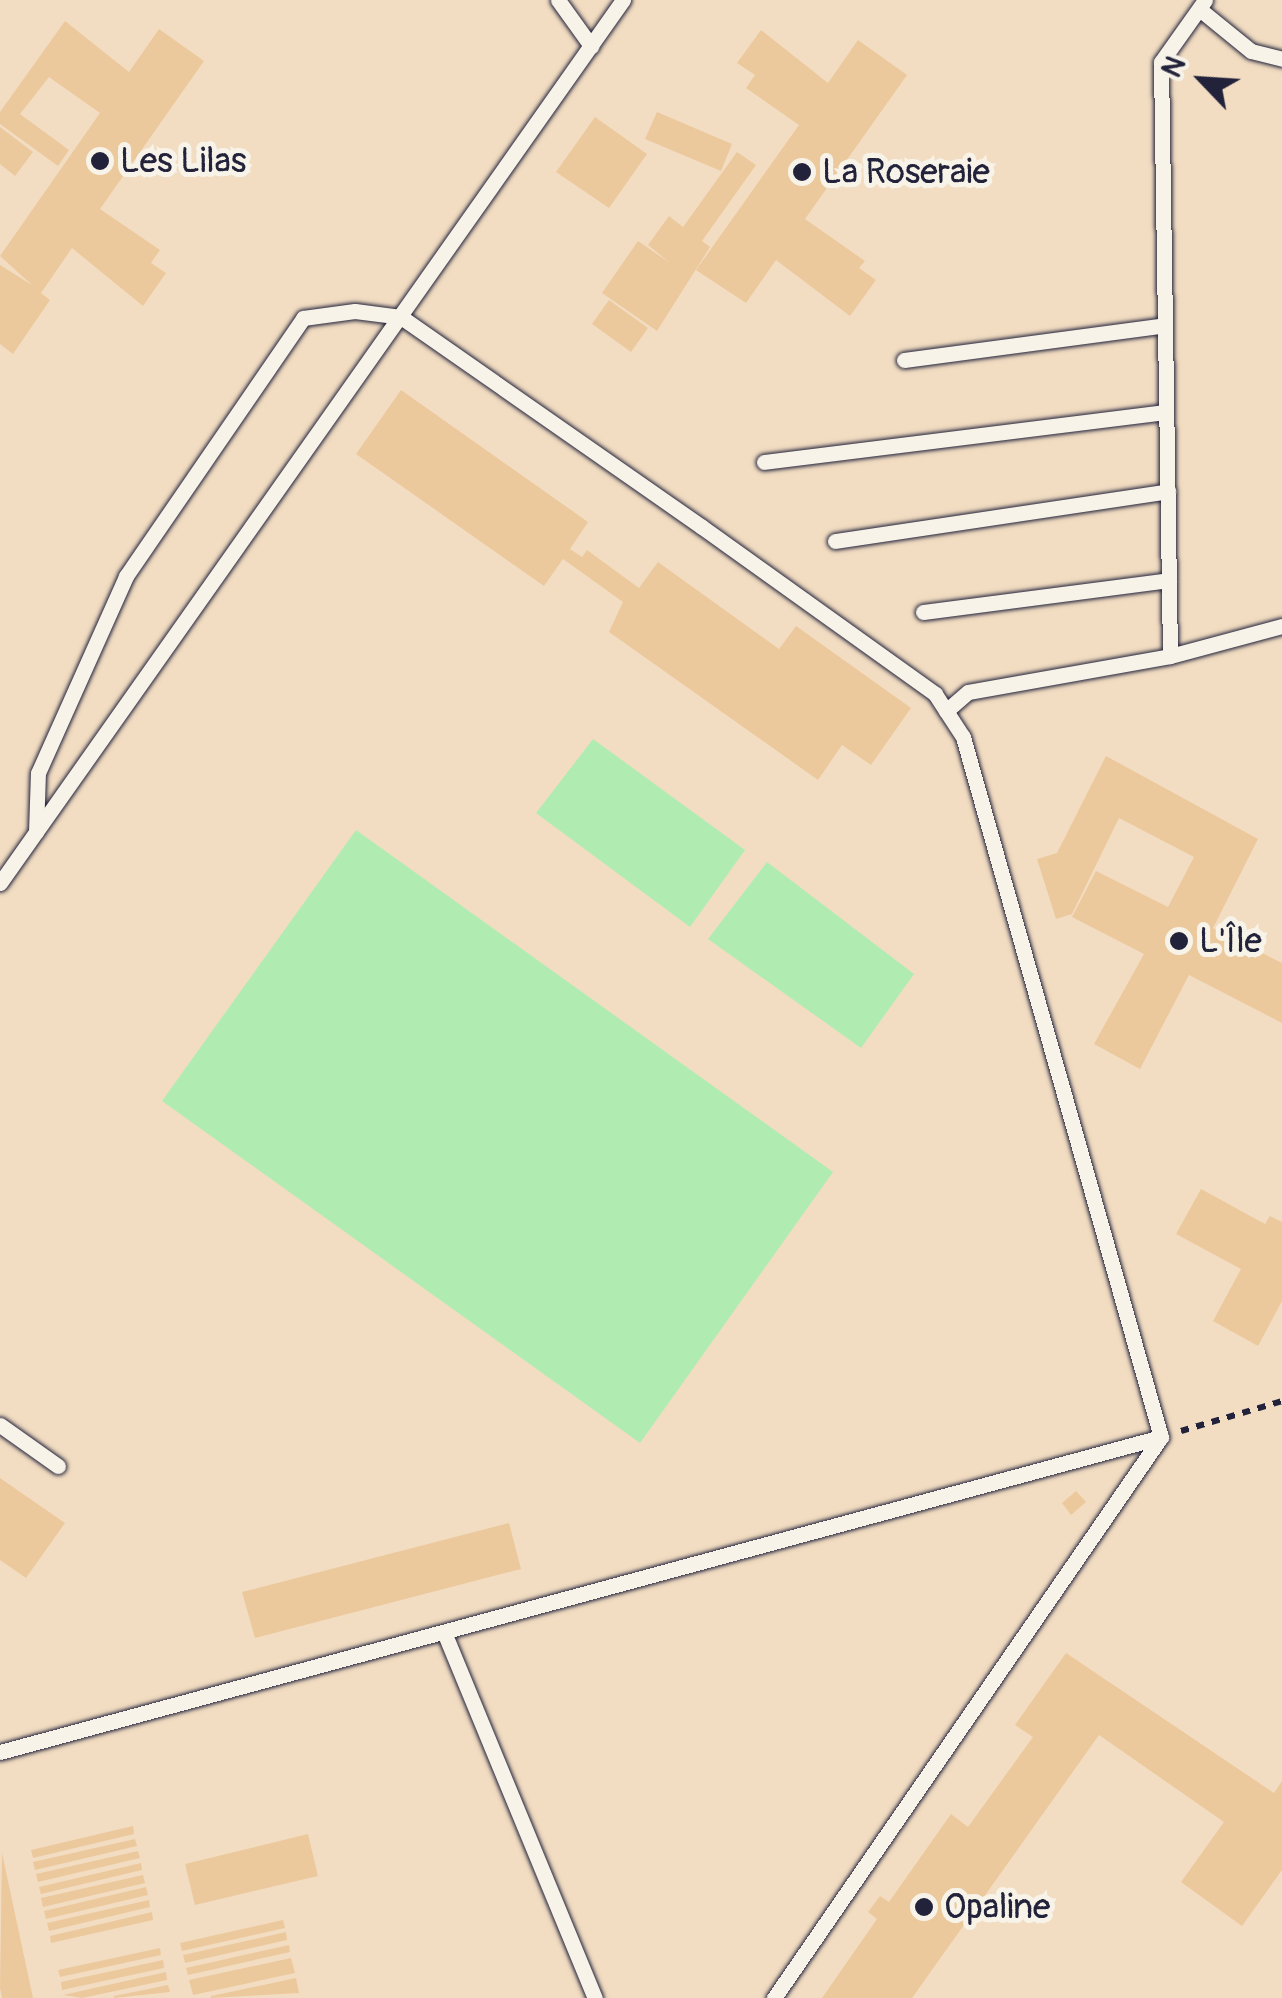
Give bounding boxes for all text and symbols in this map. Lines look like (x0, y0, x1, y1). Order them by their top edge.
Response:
north arrow (1152, 30, 1252, 130)
text: N (1154, 51, 1194, 83)
place label: Les Lilas (120, 140, 246, 182)
marker: Les Lilas (89, 150, 111, 172)
place label: La Roseraie (822, 151, 990, 193)
marker: La Roseraie (791, 161, 813, 183)
place label: L'Île (1199, 920, 1262, 962)
marker: L'Île (1168, 930, 1190, 952)
place label: Opaline (944, 1886, 1050, 1928)
marker: Opaline (913, 1896, 935, 1918)

